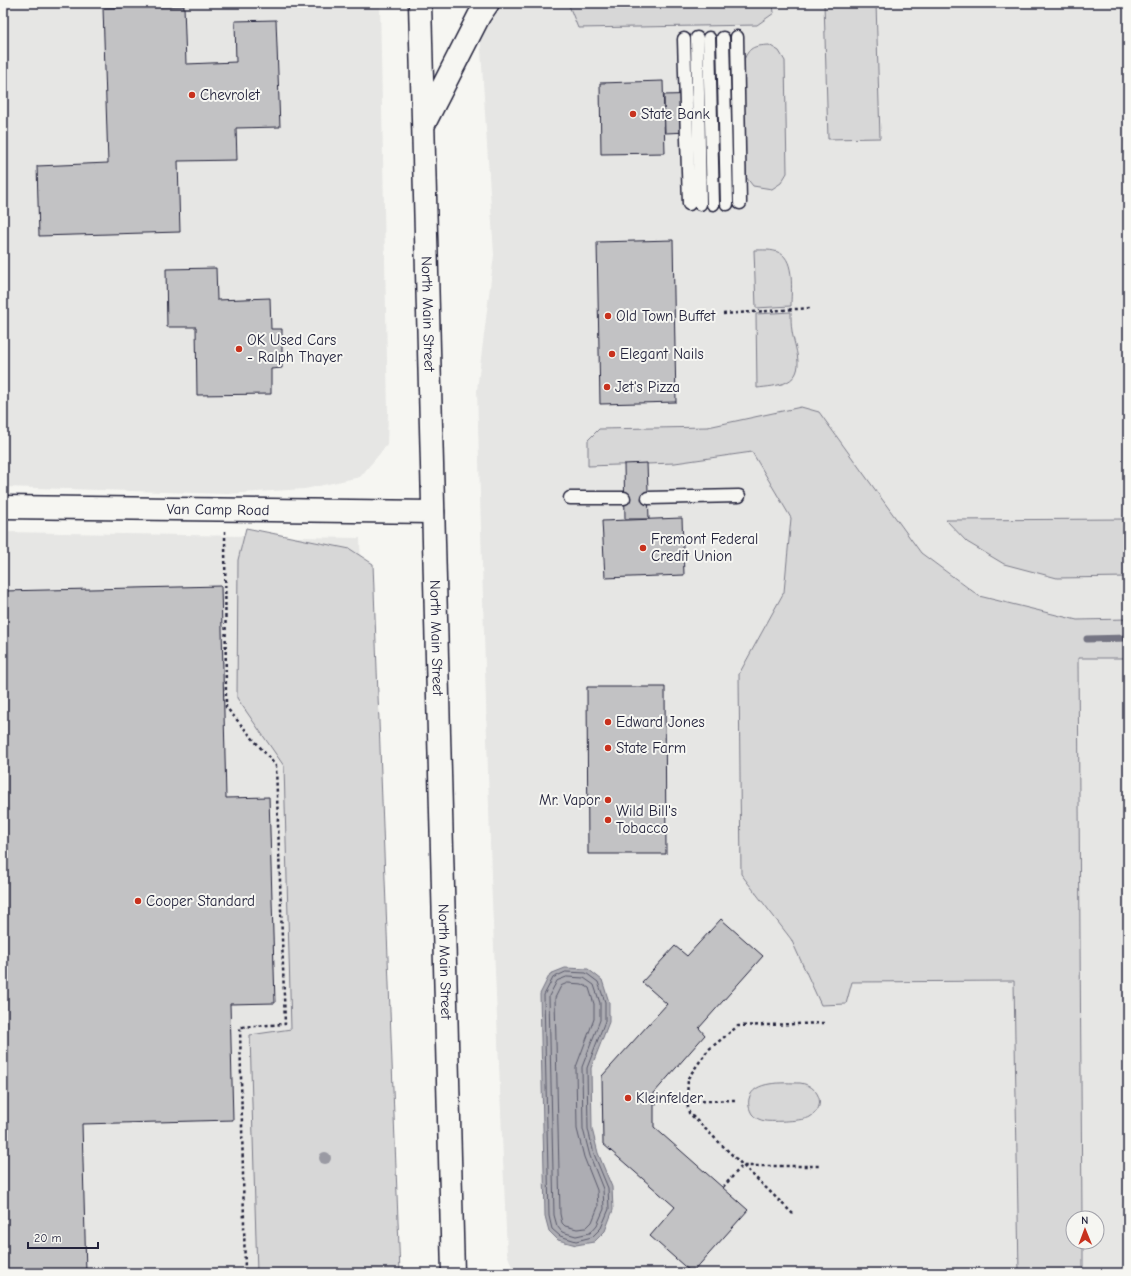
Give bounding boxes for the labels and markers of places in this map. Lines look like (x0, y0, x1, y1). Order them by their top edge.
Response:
place label: Chevrolet (200, 86, 260, 104)
marker: Chevrolet (187, 90, 197, 100)
place label: State Bank (641, 105, 711, 123)
marker: State Bank (628, 109, 638, 119)
place label: Old Town Buffet (616, 307, 716, 325)
marker: Old Town Buffet (603, 311, 613, 321)
place label: OK Used Cars - Ralph Thayer (247, 331, 342, 366)
marker: OK Used Cars - Ralph Thayer (234, 344, 244, 354)
place label: Elegant Nails (620, 345, 704, 363)
marker: Elegant Nails (607, 349, 617, 359)
place label: Jet's Pizza (615, 378, 680, 396)
marker: Jet's Pizza (602, 382, 612, 392)
place label: Fremont Federal Credit Union (651, 530, 758, 565)
marker: Fremont Federal Credit Union (638, 543, 648, 553)
place label: Edward Jones (616, 713, 705, 731)
marker: Edward Jones (603, 717, 613, 727)
place label: State Farm (616, 739, 686, 757)
marker: State Farm (603, 743, 613, 753)
place label: Mr. Vapor (539, 791, 600, 809)
marker: Mr. Vapor (603, 795, 613, 805)
place label: Wild Bill's Tobacco (616, 802, 677, 837)
marker: Wild Bill's Tobacco (603, 815, 613, 825)
place label: Cooper Standard (146, 892, 255, 910)
marker: Cooper Standard (133, 896, 143, 906)
place label: Kleinfelder (636, 1089, 703, 1107)
marker: Kleinfelder (623, 1093, 633, 1103)

